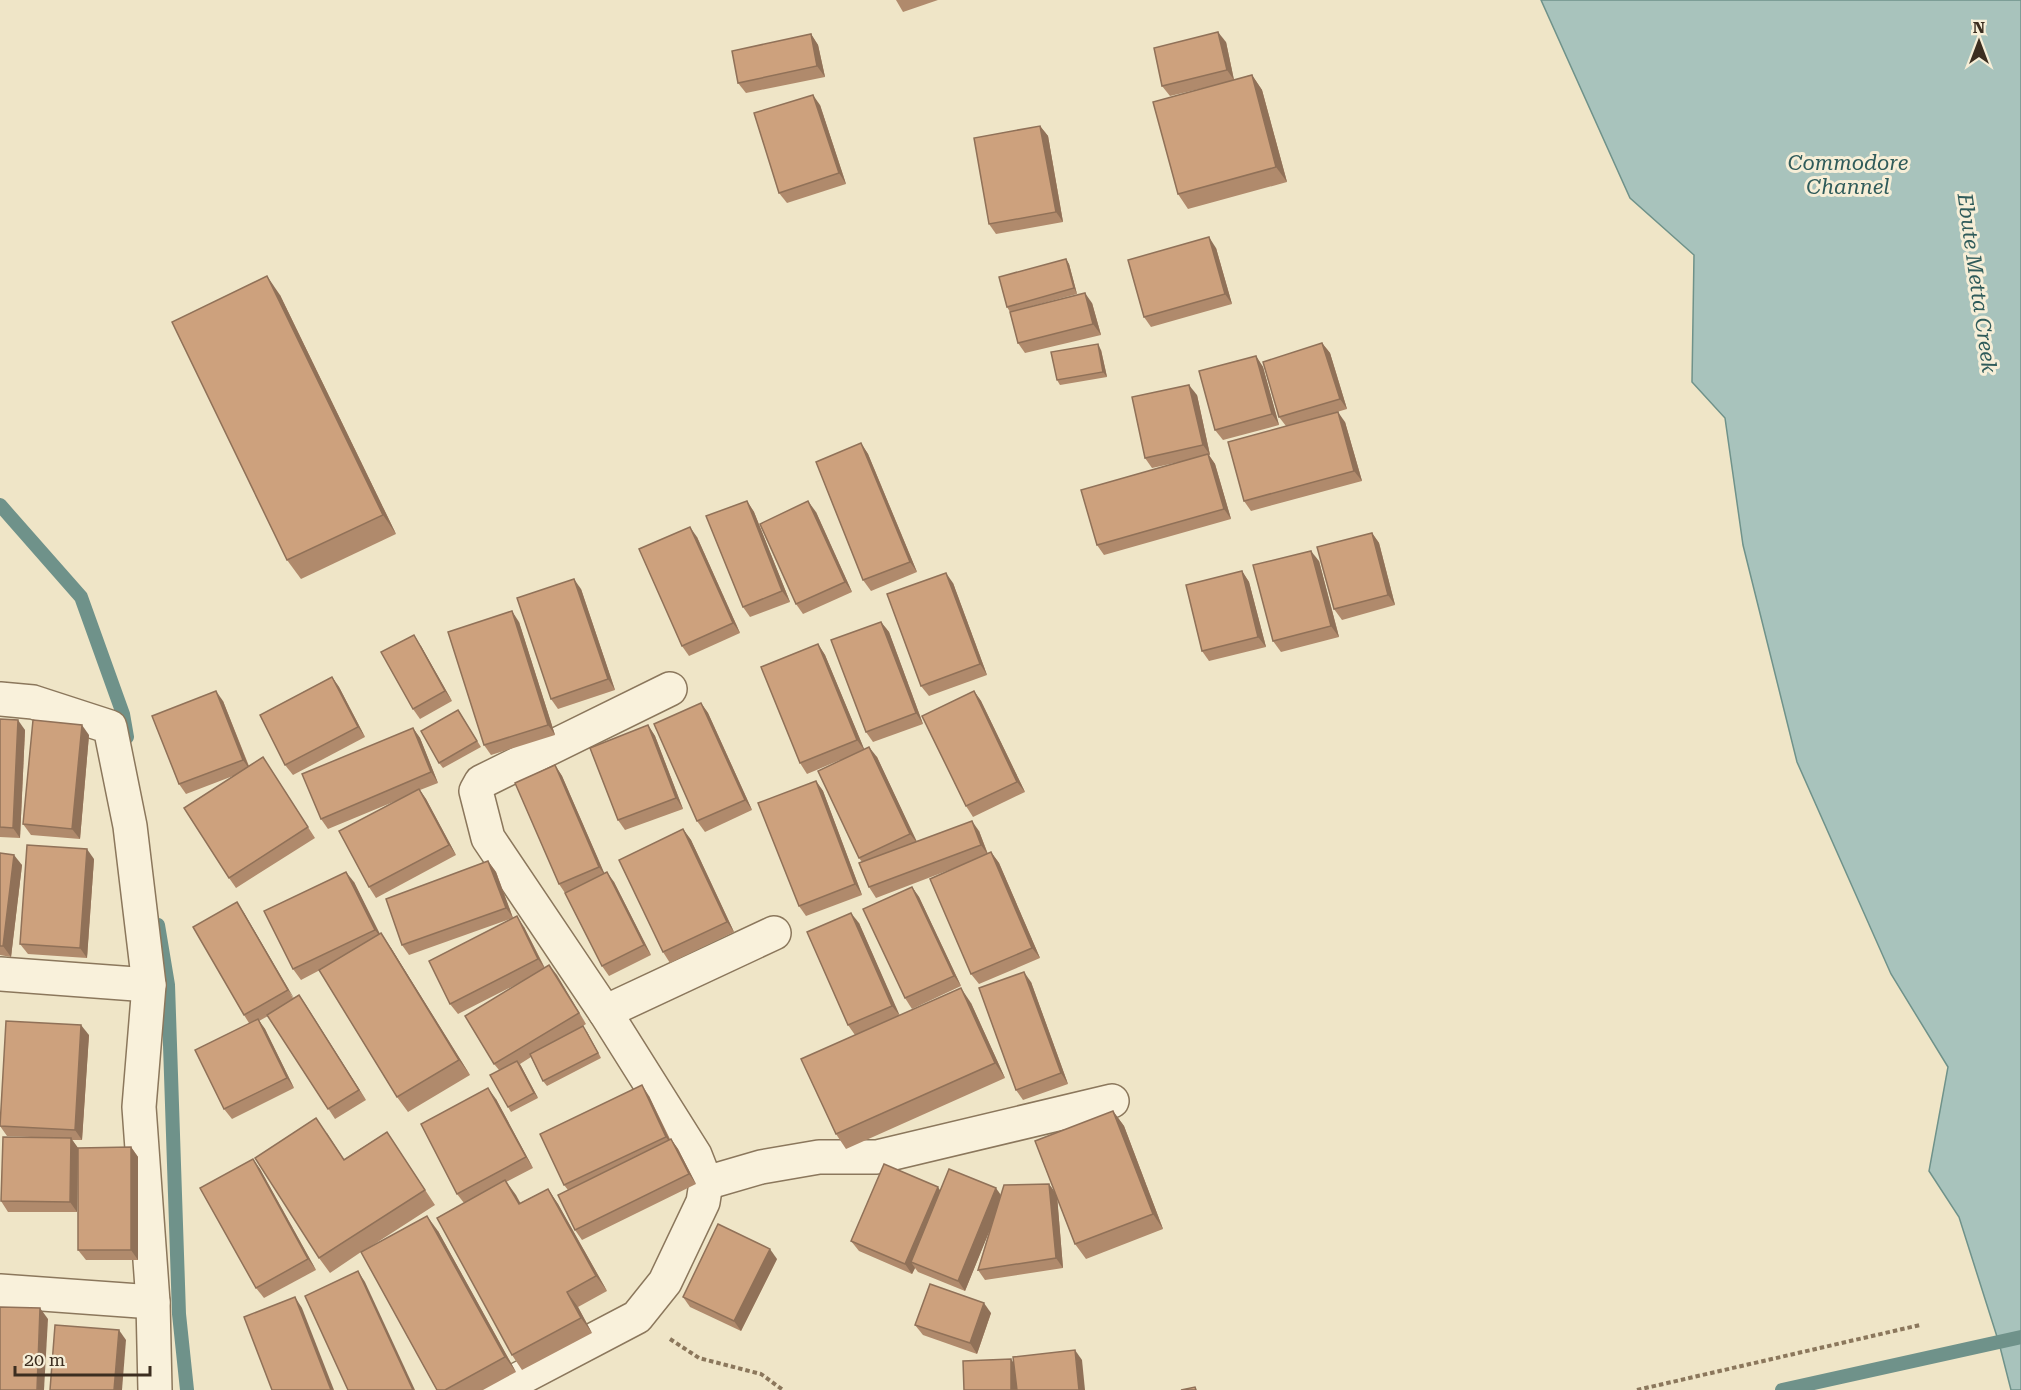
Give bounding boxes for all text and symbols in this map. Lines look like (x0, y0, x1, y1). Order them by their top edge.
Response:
north arrow (1949, 12, 2009, 72)
text: N (1973, 18, 1985, 37)
water label: Commodore Channel (1788, 151, 1908, 199)
water label: Ebute Metta Creek (1952, 190, 2002, 375)
scale bar (15, 1339, 150, 1377)
text: 20 m (24, 1349, 65, 1370)

